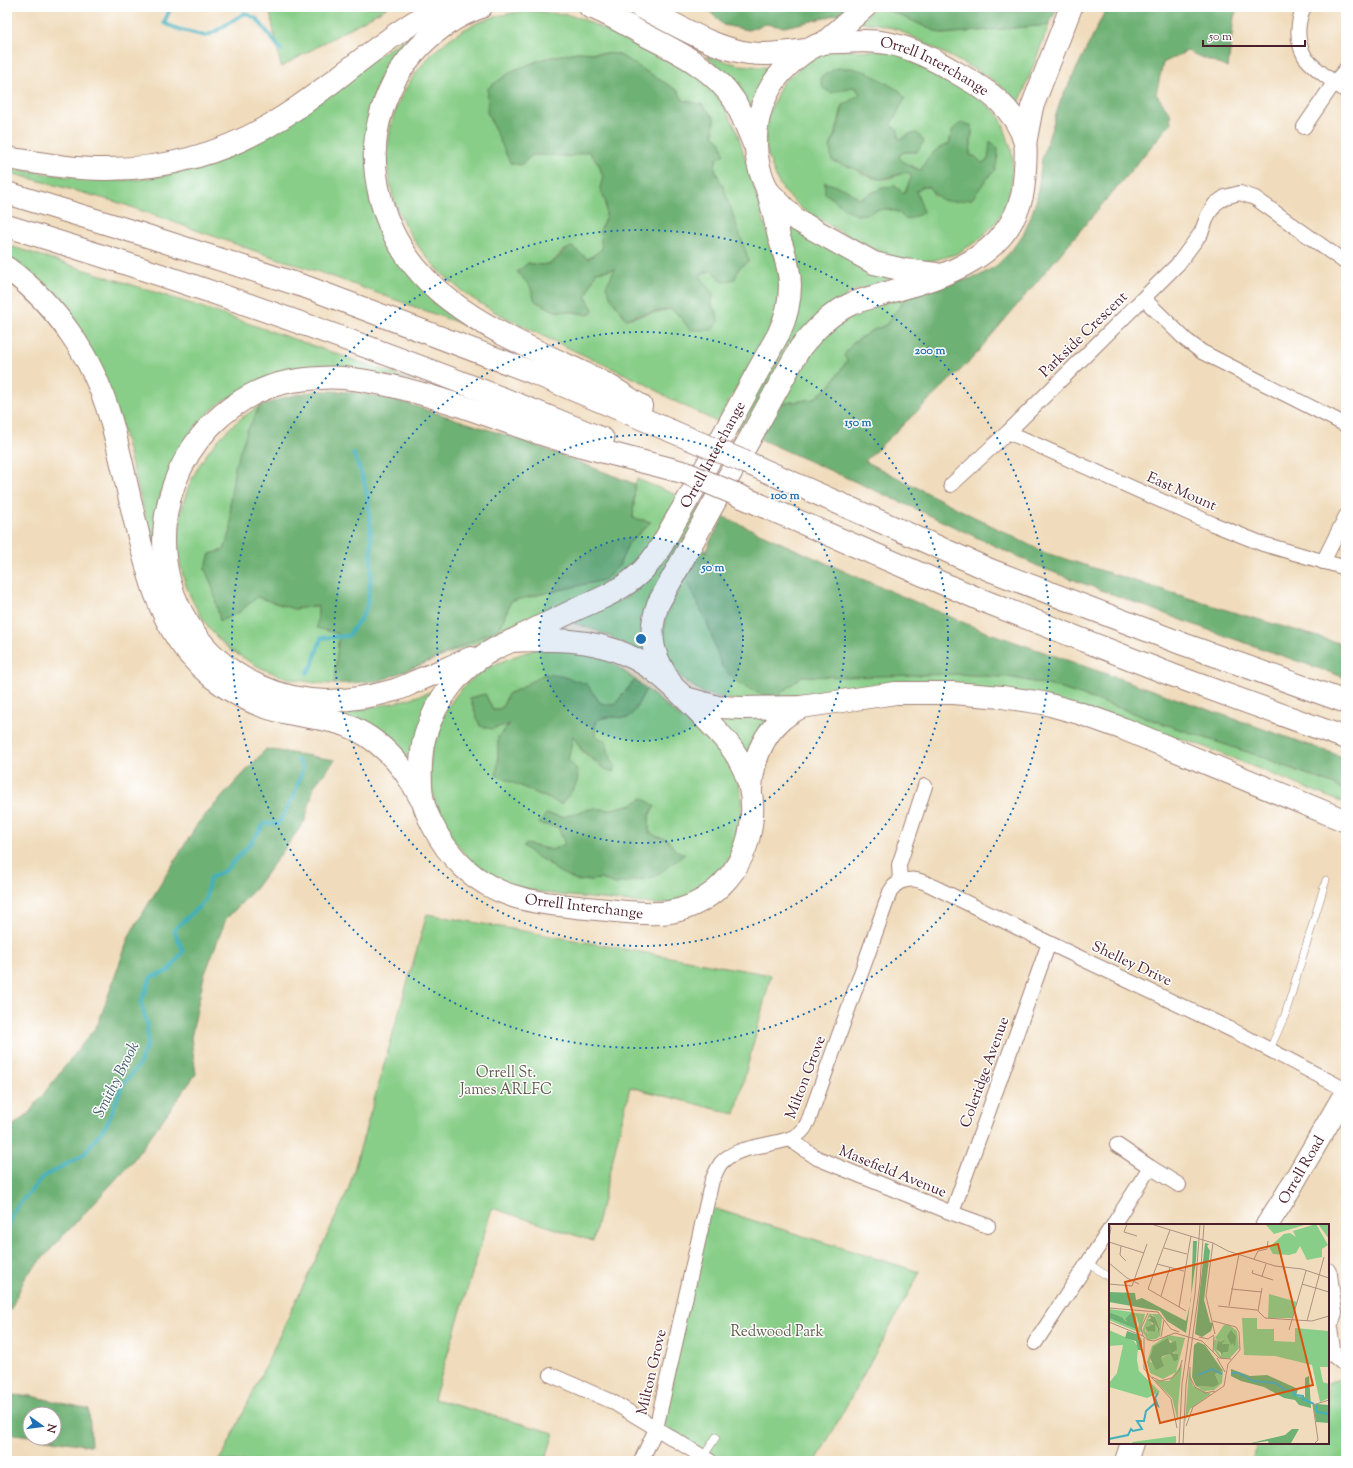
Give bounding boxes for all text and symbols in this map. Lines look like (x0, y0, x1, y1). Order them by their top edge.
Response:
scale bar (1203, 22, 1305, 48)
text: 50 m (1208, 28, 1232, 46)
street label: Orrell Interchange (878, 33, 993, 102)
street label: Parkside Crescent (1035, 287, 1133, 383)
text: 200 m (915, 342, 945, 360)
street label: Orrell Interchange (676, 398, 752, 513)
text: 150 m (843, 414, 872, 432)
street label: East Mount (1143, 468, 1220, 517)
text: 100 m (769, 487, 800, 505)
text: 50 m (701, 559, 725, 577)
centre of rings (634, 632, 648, 646)
street label: Orrell Interchange (523, 890, 644, 925)
street label: Shelley Drive (1088, 937, 1175, 992)
street label: Coleridge Avenue (956, 1014, 1015, 1131)
street label: Milton Grove (781, 1033, 832, 1122)
water label: Smithy Brook (88, 1038, 146, 1122)
park label: Orrell St. James ARLFC (459, 1063, 552, 1101)
street label: Orrell Road (1274, 1132, 1331, 1209)
street label: Masefield Avenue (835, 1141, 949, 1204)
inset map (1109, 1224, 1329, 1444)
park label: Redwood Park (730, 1322, 824, 1343)
street label: Milton Grove (632, 1327, 673, 1417)
north arrow (22, 1406, 62, 1446)
text: N (42, 1421, 60, 1435)

